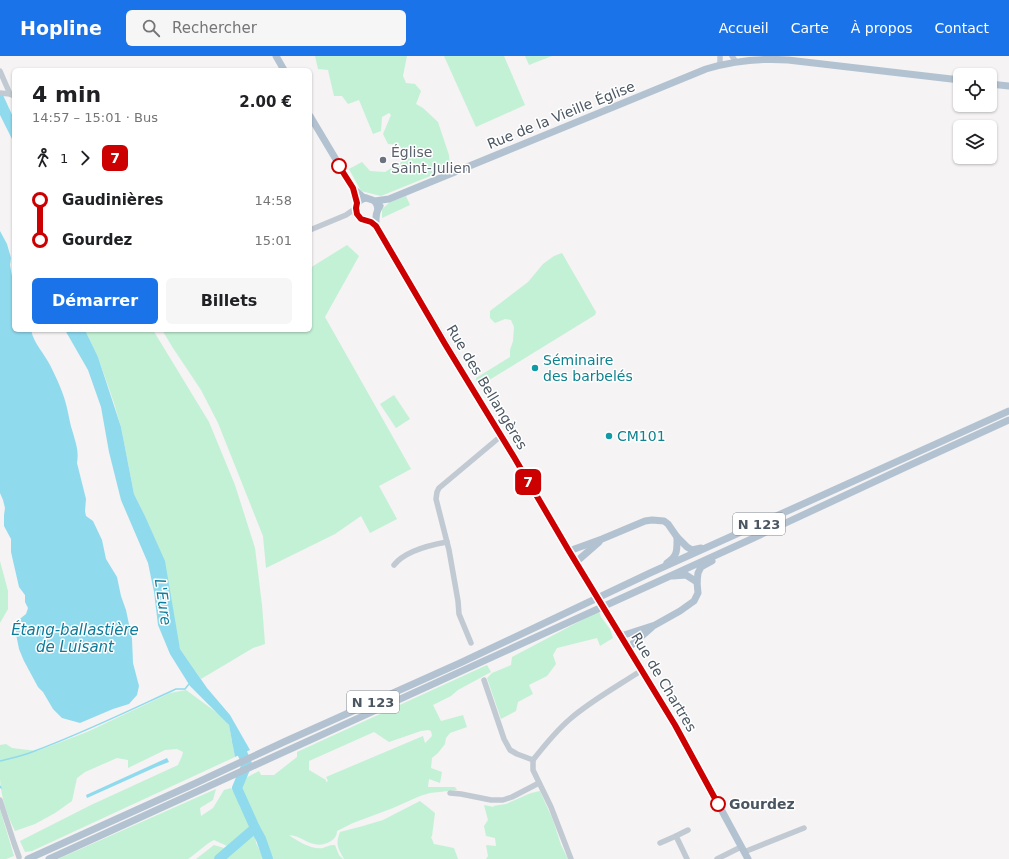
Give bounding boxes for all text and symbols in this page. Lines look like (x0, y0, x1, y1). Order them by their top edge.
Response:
search box (126, 10, 406, 46)
text: Hopline (20, 17, 102, 39)
icon: search (140, 17, 162, 39)
text: Rechercher (172, 19, 257, 37)
text: Accueil (719, 20, 769, 36)
text: Carte (791, 20, 829, 36)
text: À propos (851, 20, 913, 36)
text: Contact (935, 20, 989, 36)
map controls (953, 68, 997, 164)
button: locate (953, 68, 997, 112)
street label: Rue de la Vieille Église (485, 78, 637, 152)
text: 4 min (32, 82, 101, 107)
text: 2.00 € (239, 93, 292, 111)
text: 14:57 – 15:01 · Bus (32, 110, 158, 125)
button: layers (953, 120, 997, 164)
place label: Église Saint-Julien (391, 144, 471, 176)
icon: walk (32, 147, 54, 169)
icon: forward (74, 147, 96, 169)
text: 7 (110, 150, 120, 166)
text: 1 (60, 151, 68, 166)
marker: Église Saint-Julien (378, 155, 388, 165)
unlabelled marker (331, 158, 347, 174)
text: Gaudinières (62, 191, 163, 209)
text: 14:58 (255, 193, 292, 208)
text: Gourdez (62, 231, 132, 249)
text: 15:01 (255, 233, 292, 248)
button: Démarrer (32, 278, 158, 324)
button: Billets (166, 278, 292, 324)
street label: Rue des Bellangères (443, 322, 531, 452)
place label: Séminaire des barbelés (543, 352, 633, 384)
marker: Séminaire des barbelés (530, 363, 540, 373)
place label: CM101 (617, 428, 666, 444)
marker: CM101 (604, 431, 614, 441)
line badge: 7 (515, 469, 541, 495)
text: 7 (523, 474, 533, 490)
road number: N 123 (733, 513, 785, 535)
water label: L'Eure (151, 578, 175, 626)
water label: Étang-ballastière de Luisant (11, 620, 139, 656)
street label: Rue de Chartres (628, 630, 700, 734)
road number: N 123 (347, 691, 399, 713)
marker: Gourdez (710, 796, 726, 812)
place label: Gourdez (729, 796, 795, 812)

